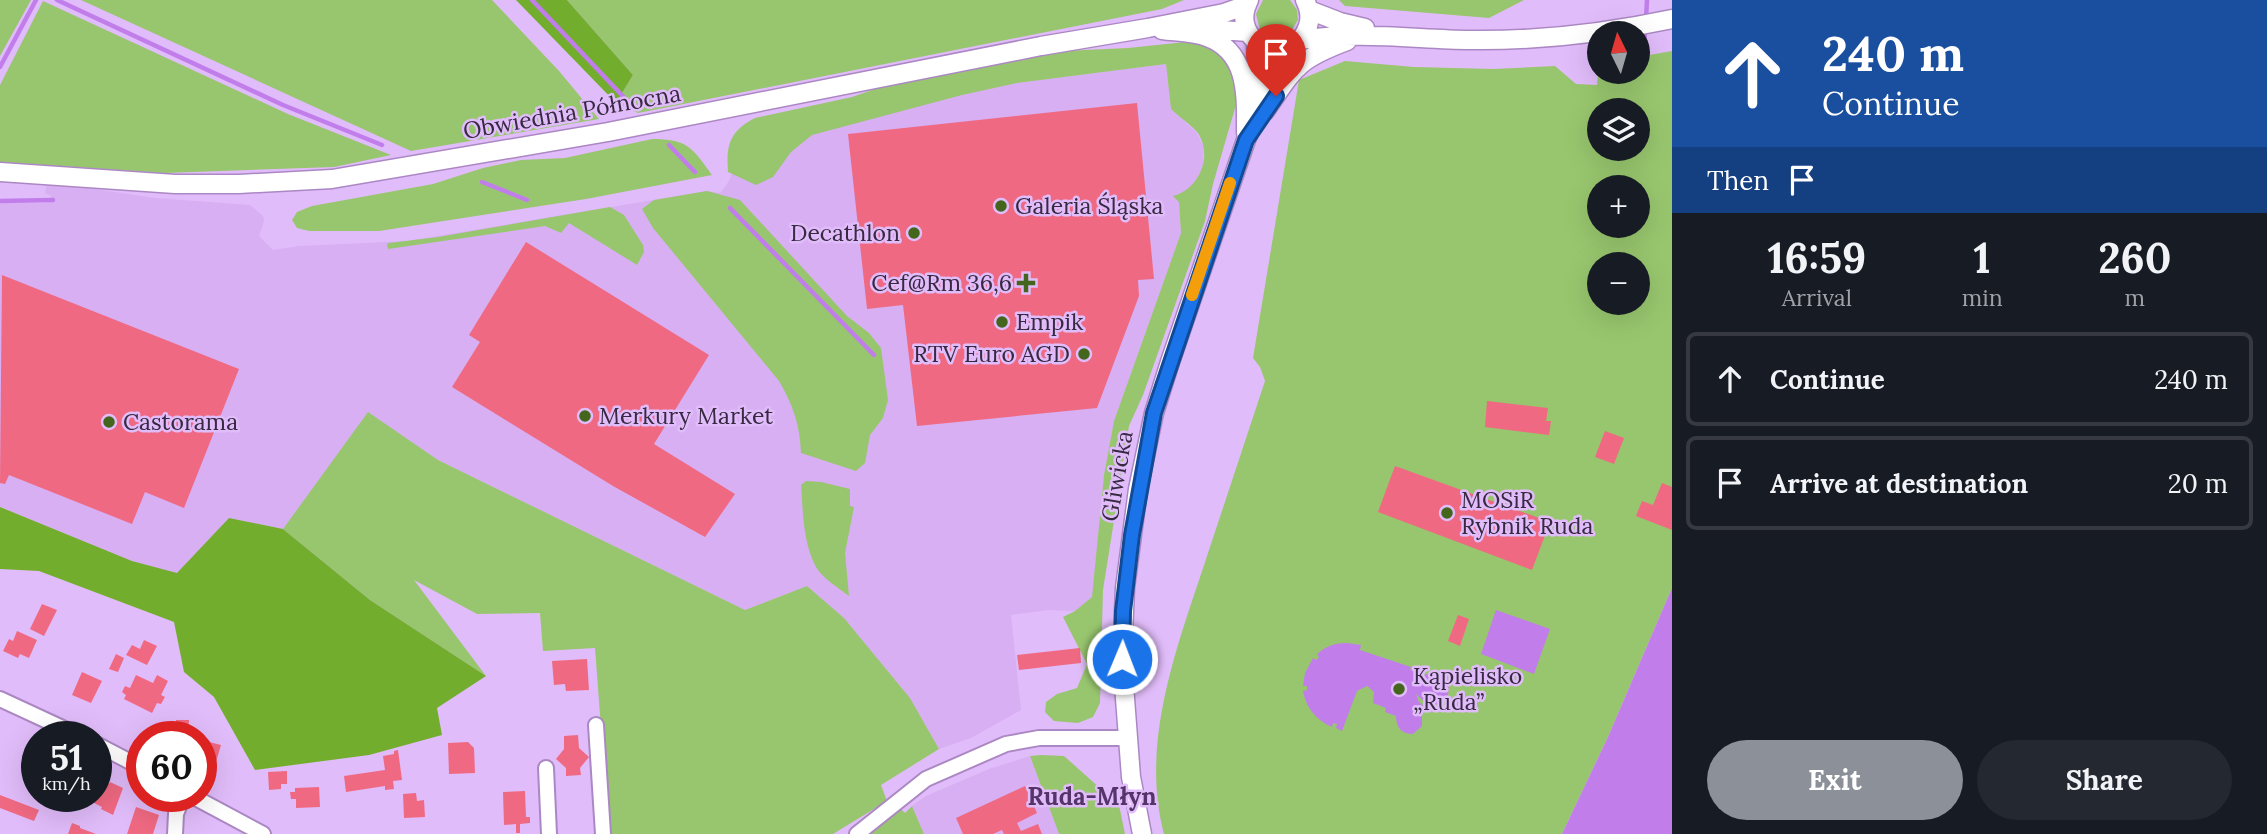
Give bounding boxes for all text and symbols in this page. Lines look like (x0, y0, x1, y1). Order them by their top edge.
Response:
north arrow (1587, 21, 1650, 84)
map controls (1587, 21, 1650, 315)
text: 240 m (1822, 22, 1964, 84)
pin (1246, 24, 1306, 96)
icon: ahead (1707, 28, 1798, 119)
icon: arrive (1257, 35, 1295, 73)
street label: Obwiednia Północna (461, 78, 683, 145)
text: Continue (1822, 83, 1959, 124)
button: layers (1587, 98, 1650, 161)
icon: arrive (1783, 161, 1821, 199)
text: Then (1707, 164, 1769, 197)
button: + (1587, 175, 1650, 238)
place label: Galeria Śląska (1015, 191, 1164, 220)
marker: Galeria Śląska (993, 198, 1009, 214)
place label: Decathlon (790, 218, 900, 247)
marker: Decathlon (906, 225, 922, 241)
text: 16:59 (1768, 231, 1866, 285)
text: 1 (1974, 231, 1991, 285)
text: 260 (2098, 231, 2171, 285)
button: − (1587, 252, 1650, 315)
place label: Cef@Rm 36,6 (871, 268, 1012, 297)
marker: Cef@Rm 36,6 (1018, 275, 1034, 291)
text: Arrival (1782, 283, 1852, 312)
text: min (1962, 283, 2003, 312)
text: m (2125, 283, 2145, 312)
place label: Empik (1016, 307, 1084, 336)
marker: Empik (994, 314, 1010, 330)
place label: RTV Euro AGD (913, 339, 1070, 368)
marker: RTV Euro AGD (1076, 346, 1092, 362)
icon: ahead (1711, 360, 1749, 398)
text: Continue (1770, 363, 1885, 396)
text: 240 m (2154, 363, 2228, 396)
place label: Merkury Market (599, 401, 773, 430)
place label: Castorama (123, 407, 238, 436)
marker: Merkury Market (577, 408, 593, 424)
marker: Castorama (101, 414, 117, 430)
street label: Gliwicka (1094, 428, 1139, 523)
icon: arrive (1711, 464, 1749, 502)
text: Arrive at destination (1770, 467, 2028, 500)
text: 20 m (2168, 467, 2228, 500)
place label: MOSiR Rybnik Ruda (1461, 485, 1593, 540)
marker: MOSiR Rybnik Ruda (1439, 505, 1455, 521)
position arrow (1085, 622, 1159, 696)
place label: Kąpielisko „Ruda” (1413, 661, 1522, 716)
marker: Kąpielisko „Ruda” (1391, 681, 1407, 697)
speed limit sign: 60 (126, 721, 217, 812)
text: 51 (50, 735, 83, 780)
button: Exit (1707, 740, 1963, 820)
button: Share (1977, 740, 2232, 820)
text: km/h (42, 772, 91, 795)
district label: Ruda-Młyn (1028, 781, 1156, 812)

